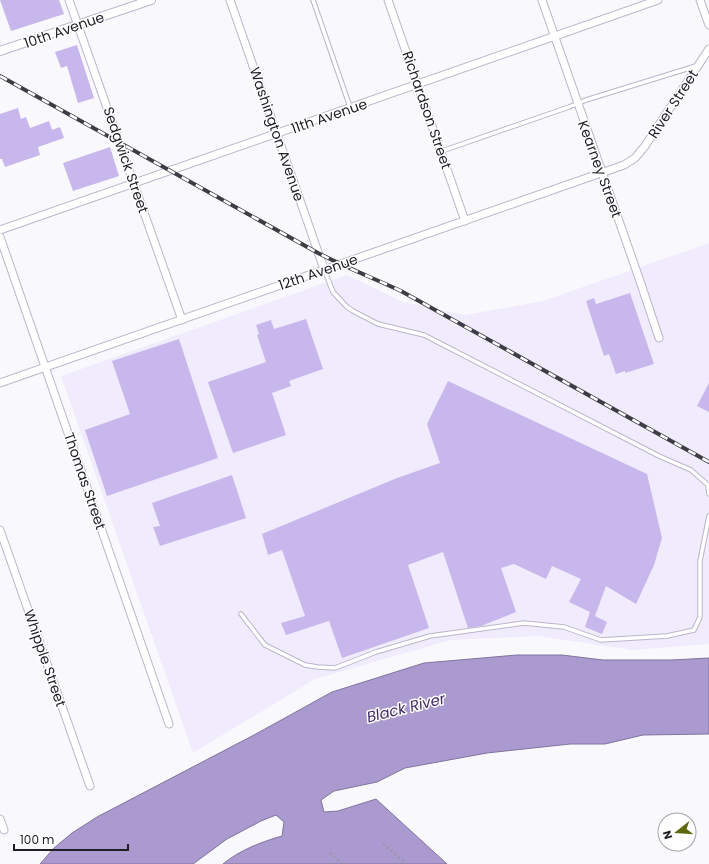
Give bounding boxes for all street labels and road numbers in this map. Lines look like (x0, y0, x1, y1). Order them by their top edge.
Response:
street label: 10th Avenue (21, 7, 107, 53)
street label: Richardson Street (397, 48, 457, 172)
street label: Washington Avenue (245, 64, 309, 204)
street label: River Street (643, 66, 703, 142)
street label: 11th Avenue (288, 94, 370, 138)
street label: Sedgwick Street (98, 104, 154, 216)
street label: Kearney Street (573, 118, 627, 220)
street label: 12th Avenue (276, 249, 361, 295)
street label: Thomas Street (59, 430, 111, 532)
street label: Whipple Street (19, 607, 71, 709)

